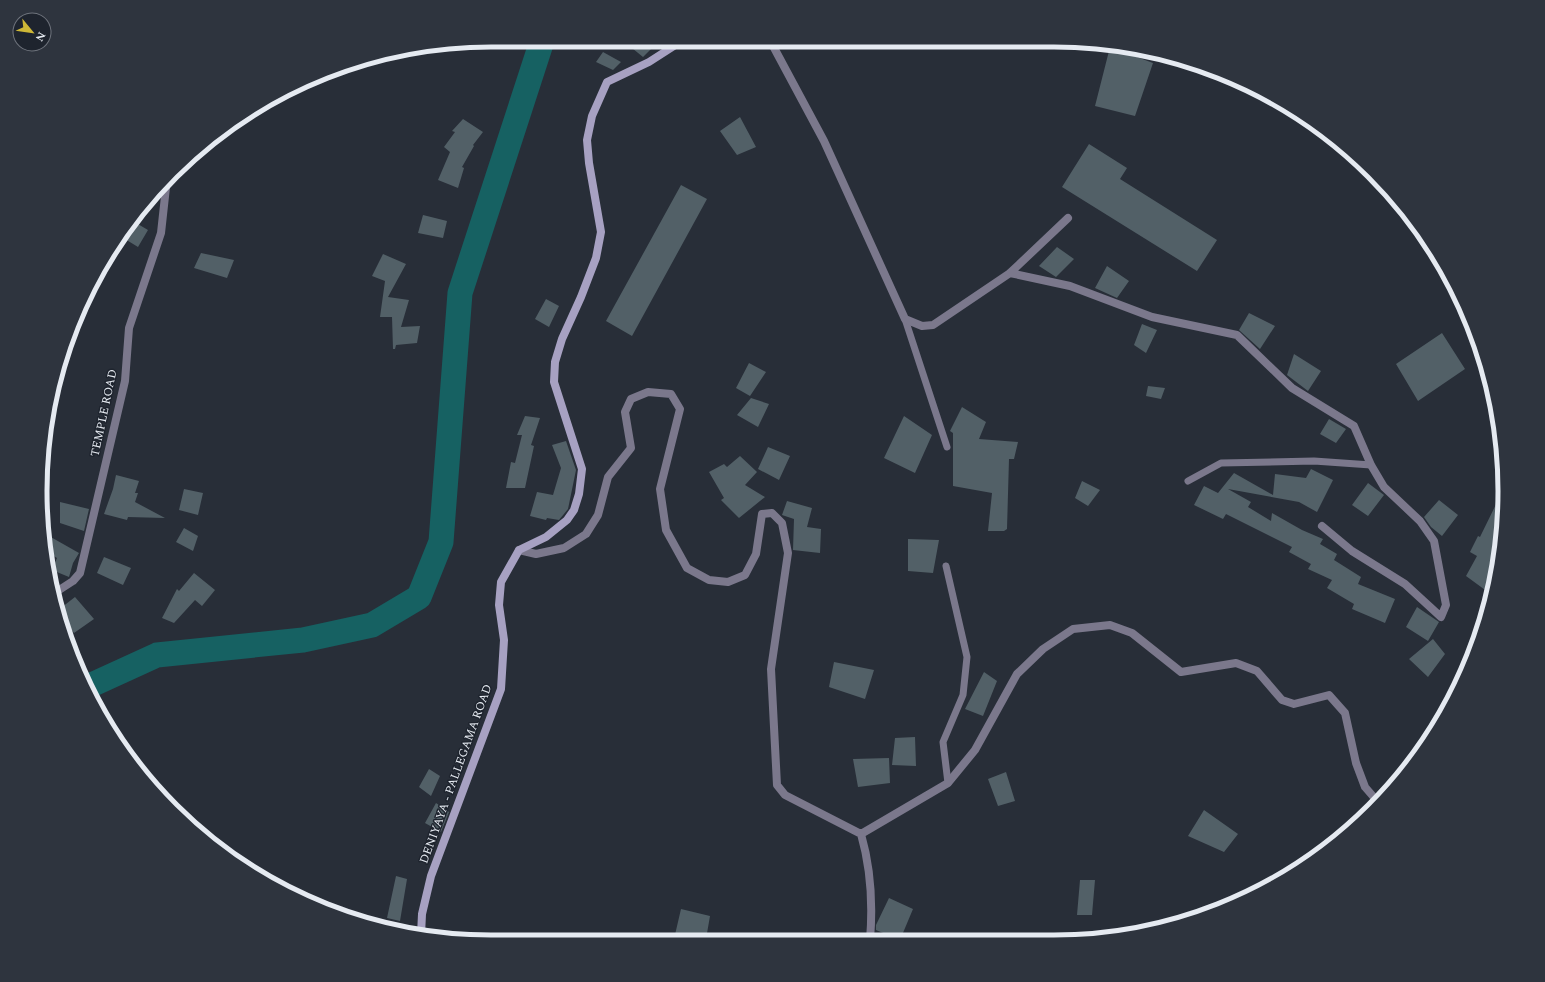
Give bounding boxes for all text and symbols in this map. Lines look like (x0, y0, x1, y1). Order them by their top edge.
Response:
north arrow (12, 12, 52, 52)
text: N (31, 29, 50, 45)
street label: TEMPLE ROAD (85, 368, 123, 458)
street label: DENIYAYA - PALLEGAMA ROAD (415, 682, 497, 866)

